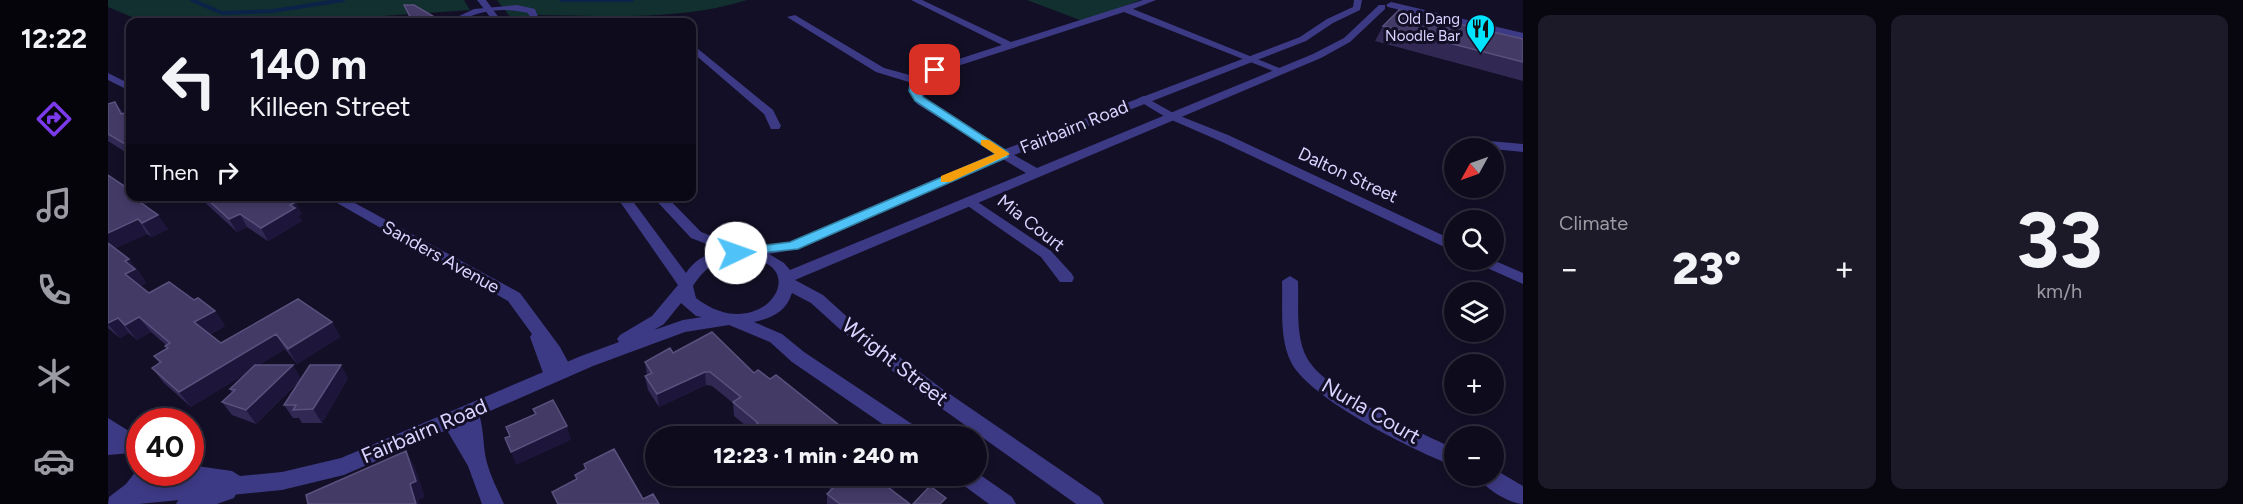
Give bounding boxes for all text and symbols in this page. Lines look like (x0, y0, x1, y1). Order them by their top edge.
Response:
place label: Old Dang Noodle Bar (1385, 10, 1460, 45)
restaurant icon: Old Dang Noodle Bar (1465, 12, 1497, 54)
text: 12:22 (21, 22, 87, 55)
text: 140 m (249, 39, 367, 90)
icon: left (150, 42, 228, 120)
pin (909, 44, 960, 95)
icon: arrive (918, 53, 951, 86)
text: Killeen Street (249, 90, 410, 123)
street label: Fairbairn Road (1017, 95, 1131, 159)
icon: directions (33, 98, 75, 140)
north arrow (1444, 138, 1504, 198)
map controls (1444, 138, 1504, 486)
street label: Dalton Street (1295, 142, 1402, 208)
icon: right (211, 156, 244, 189)
text: Then (150, 159, 199, 186)
icon: music (33, 184, 75, 226)
street label: Mia Court (993, 190, 1069, 256)
text: 33 (2016, 193, 2103, 287)
button: search (1444, 210, 1504, 270)
text: Climate (1559, 211, 1628, 235)
street label: Sanders Avenue (379, 216, 504, 298)
position arrow (704, 221, 768, 285)
text: 23° (1672, 241, 1741, 295)
text: − (1559, 249, 1580, 288)
text: + (1834, 249, 1854, 288)
icon: phone (33, 269, 75, 311)
text: km/h (2036, 279, 2082, 303)
button: layers (1444, 282, 1504, 342)
street label: Wright Street (837, 312, 953, 411)
button: + (1444, 354, 1504, 414)
icon: climate (33, 355, 75, 397)
street label: Nurla Court (1318, 372, 1425, 449)
street label: Fairbairn Road (357, 393, 490, 468)
speed limit sign: 40 (126, 408, 204, 486)
button: − (1444, 426, 1504, 486)
icon: car (33, 440, 75, 482)
text: 12:23 · 1 min · 240 m (713, 442, 919, 469)

